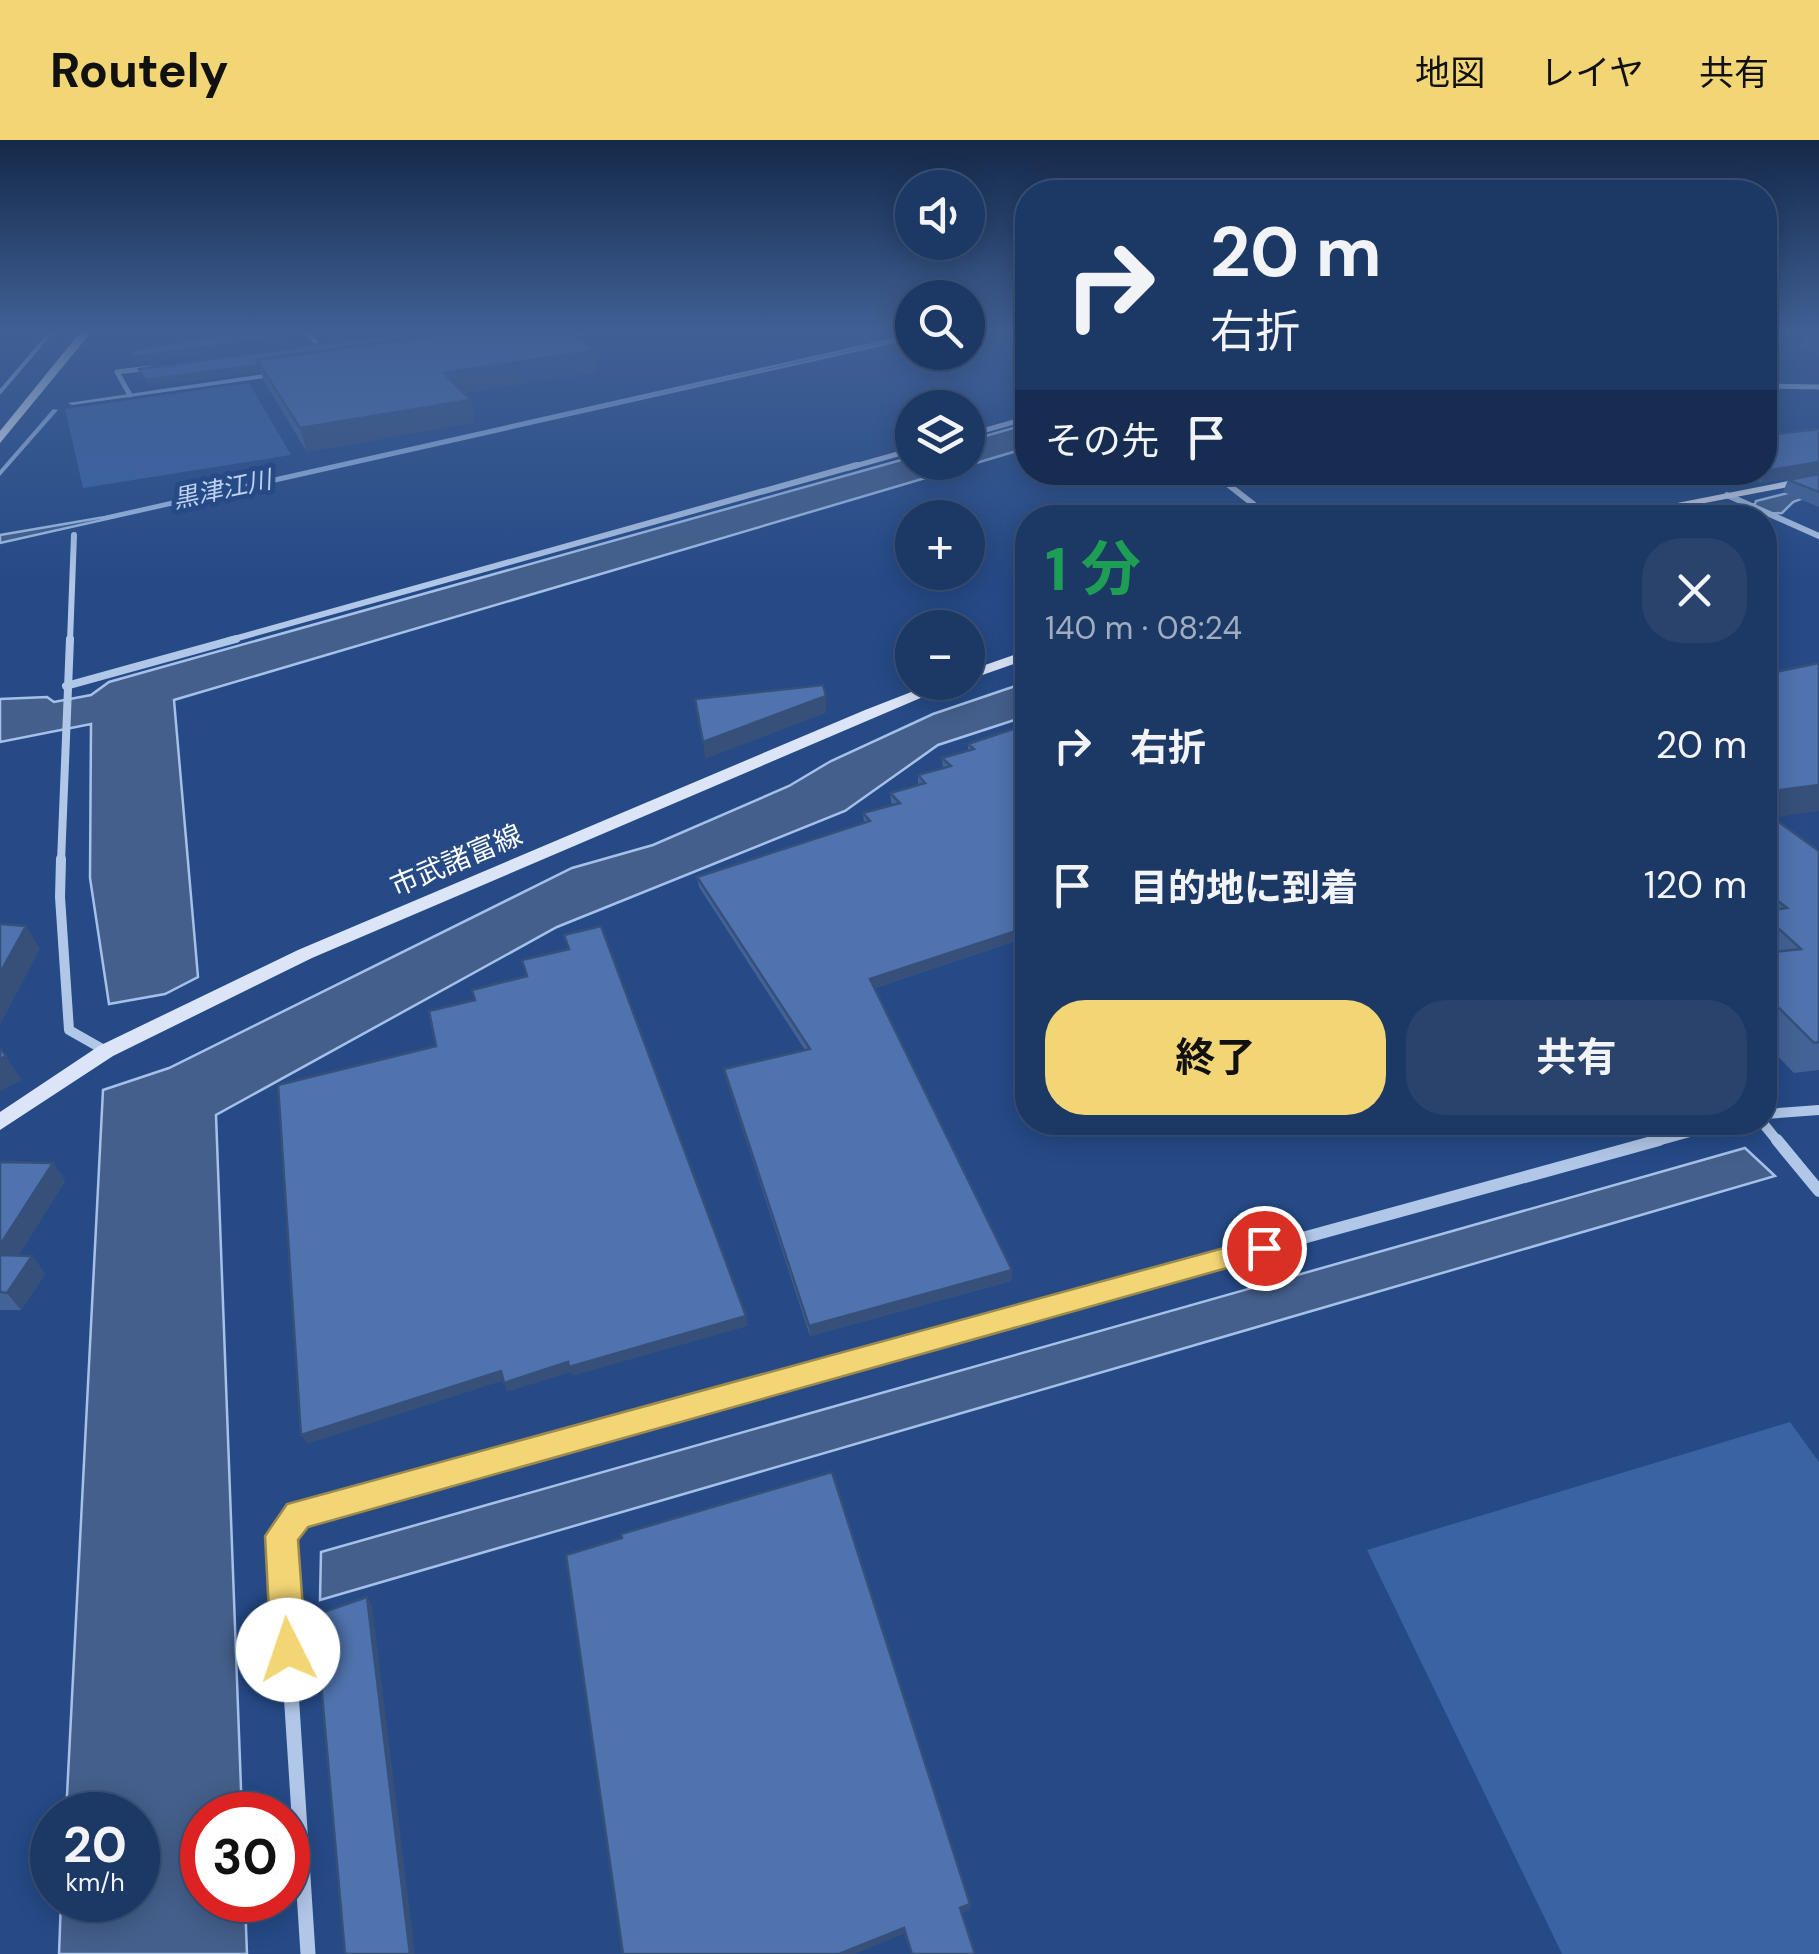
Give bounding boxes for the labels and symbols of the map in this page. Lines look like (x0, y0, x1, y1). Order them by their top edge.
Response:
water label: 黒津江川 (170, 462, 277, 516)
street label: 市武諸富線 (385, 816, 528, 905)
pin (1222, 1206, 1307, 1291)
position arrow (236, 1598, 340, 1702)
speed limit sign: 30 (180, 1792, 310, 1922)

